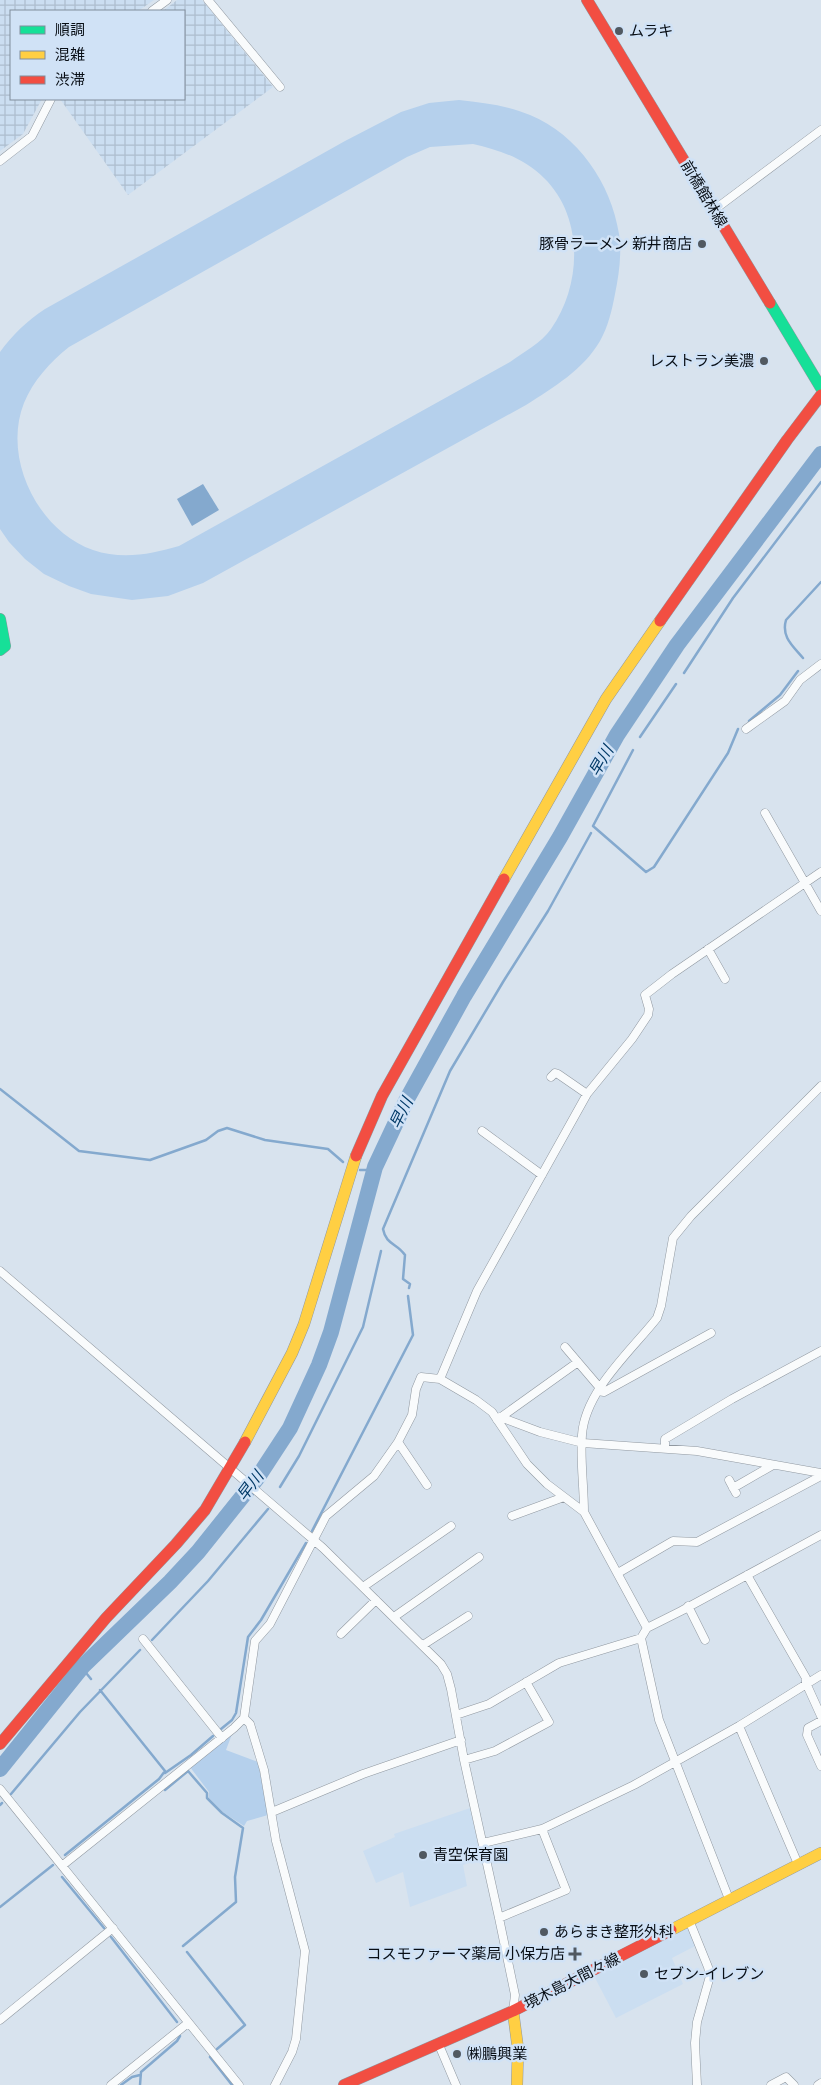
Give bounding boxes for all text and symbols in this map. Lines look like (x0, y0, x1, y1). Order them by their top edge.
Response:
legend (10, 10, 185, 100)
text: 順調 (55, 21, 85, 39)
place label: ムラキ (629, 22, 673, 40)
marker: ムラキ (613, 25, 625, 37)
text: 混雑 (55, 46, 85, 64)
text: 渋滞 (55, 71, 85, 89)
street label: 前橋館林線 (677, 157, 731, 231)
place label: 豚骨ラーメン 新井商店 (539, 235, 692, 253)
marker: 豚骨ラーメン 新井商店 (696, 238, 708, 250)
place label: レストラン美濃 (649, 352, 754, 370)
marker: レストラン美濃 (758, 355, 770, 367)
water label: 早川 (585, 741, 618, 780)
water label: 早川 (385, 1093, 417, 1132)
water label: 早川 (233, 1466, 268, 1505)
place label: 青空保育園 (433, 1846, 508, 1864)
marker: 青空保育園 (417, 1849, 429, 1861)
place label: あらまき整形外科 (554, 1923, 674, 1941)
marker: あらまき整形外科 (538, 1926, 550, 1938)
place label: コスモファーマ薬局 小保方店 (366, 1945, 565, 1963)
marker: コスモファーマ薬局 小保方店 (569, 1948, 581, 1960)
street label: 境木島大間々線 (521, 1949, 623, 2013)
place label: セブン-イレブン (654, 1965, 764, 1983)
marker: セブン-イレブン (638, 1968, 650, 1980)
place label: ㈱鵬興業 (467, 2045, 527, 2063)
marker: ㈱鵬興業 (451, 2048, 463, 2060)

